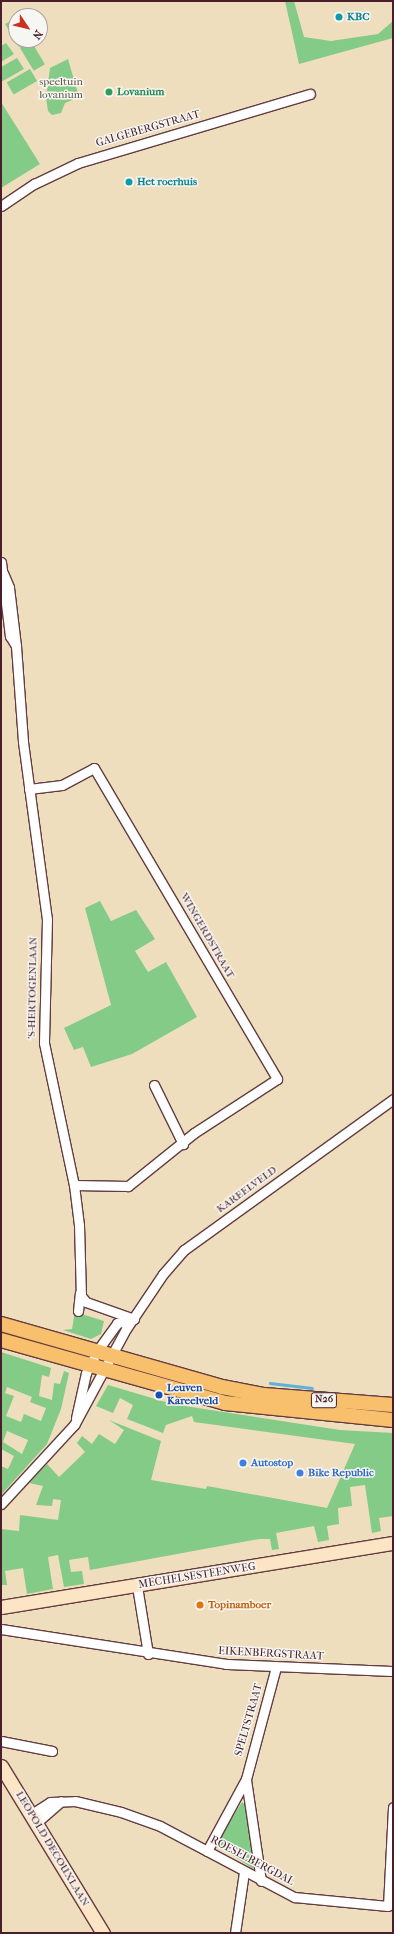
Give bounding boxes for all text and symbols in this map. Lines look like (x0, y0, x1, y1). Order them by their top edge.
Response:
north arrow (8, 8, 48, 48)
place label: KBC (347, 10, 370, 24)
marker: KBC (334, 12, 344, 22)
text: N (30, 27, 45, 42)
park label: speeltuin lovanium (39, 76, 83, 102)
place label: Lovanium (117, 85, 164, 99)
marker: Lovanium (104, 87, 114, 97)
street label: GALGEBERGSTRAAT (94, 108, 202, 150)
place label: Het roerhuis (137, 175, 197, 189)
marker: Het roerhuis (124, 177, 134, 187)
street label: WINGERDSTRAAT (177, 891, 237, 981)
street label: 'S-HERTOGENLAAN (26, 937, 40, 1039)
street label: KAREELVELD (214, 1164, 280, 1216)
place label: Leuven Kareelveld (167, 1382, 218, 1408)
marker: Leuven Kareelveld (154, 1390, 164, 1400)
road number: N26 (310, 1392, 338, 1408)
place label: Autostop (251, 1456, 293, 1470)
marker: Autostop (238, 1458, 248, 1468)
place label: Bike Republic (308, 1466, 374, 1480)
marker: Bike Republic (295, 1468, 305, 1478)
street label: MECHELSESTEENWEG (137, 1560, 257, 1592)
place label: Topinamboer (208, 1598, 271, 1612)
marker: Topinamboer (195, 1600, 205, 1610)
street label: EIKENBERGSTRAAT (218, 1645, 324, 1663)
street label: SPELTSTRAAT (232, 1682, 266, 1758)
street label: LEOPOLD DECOUXLAAN (12, 1789, 92, 1909)
street label: ROESELBERGDAL (208, 1833, 296, 1889)

